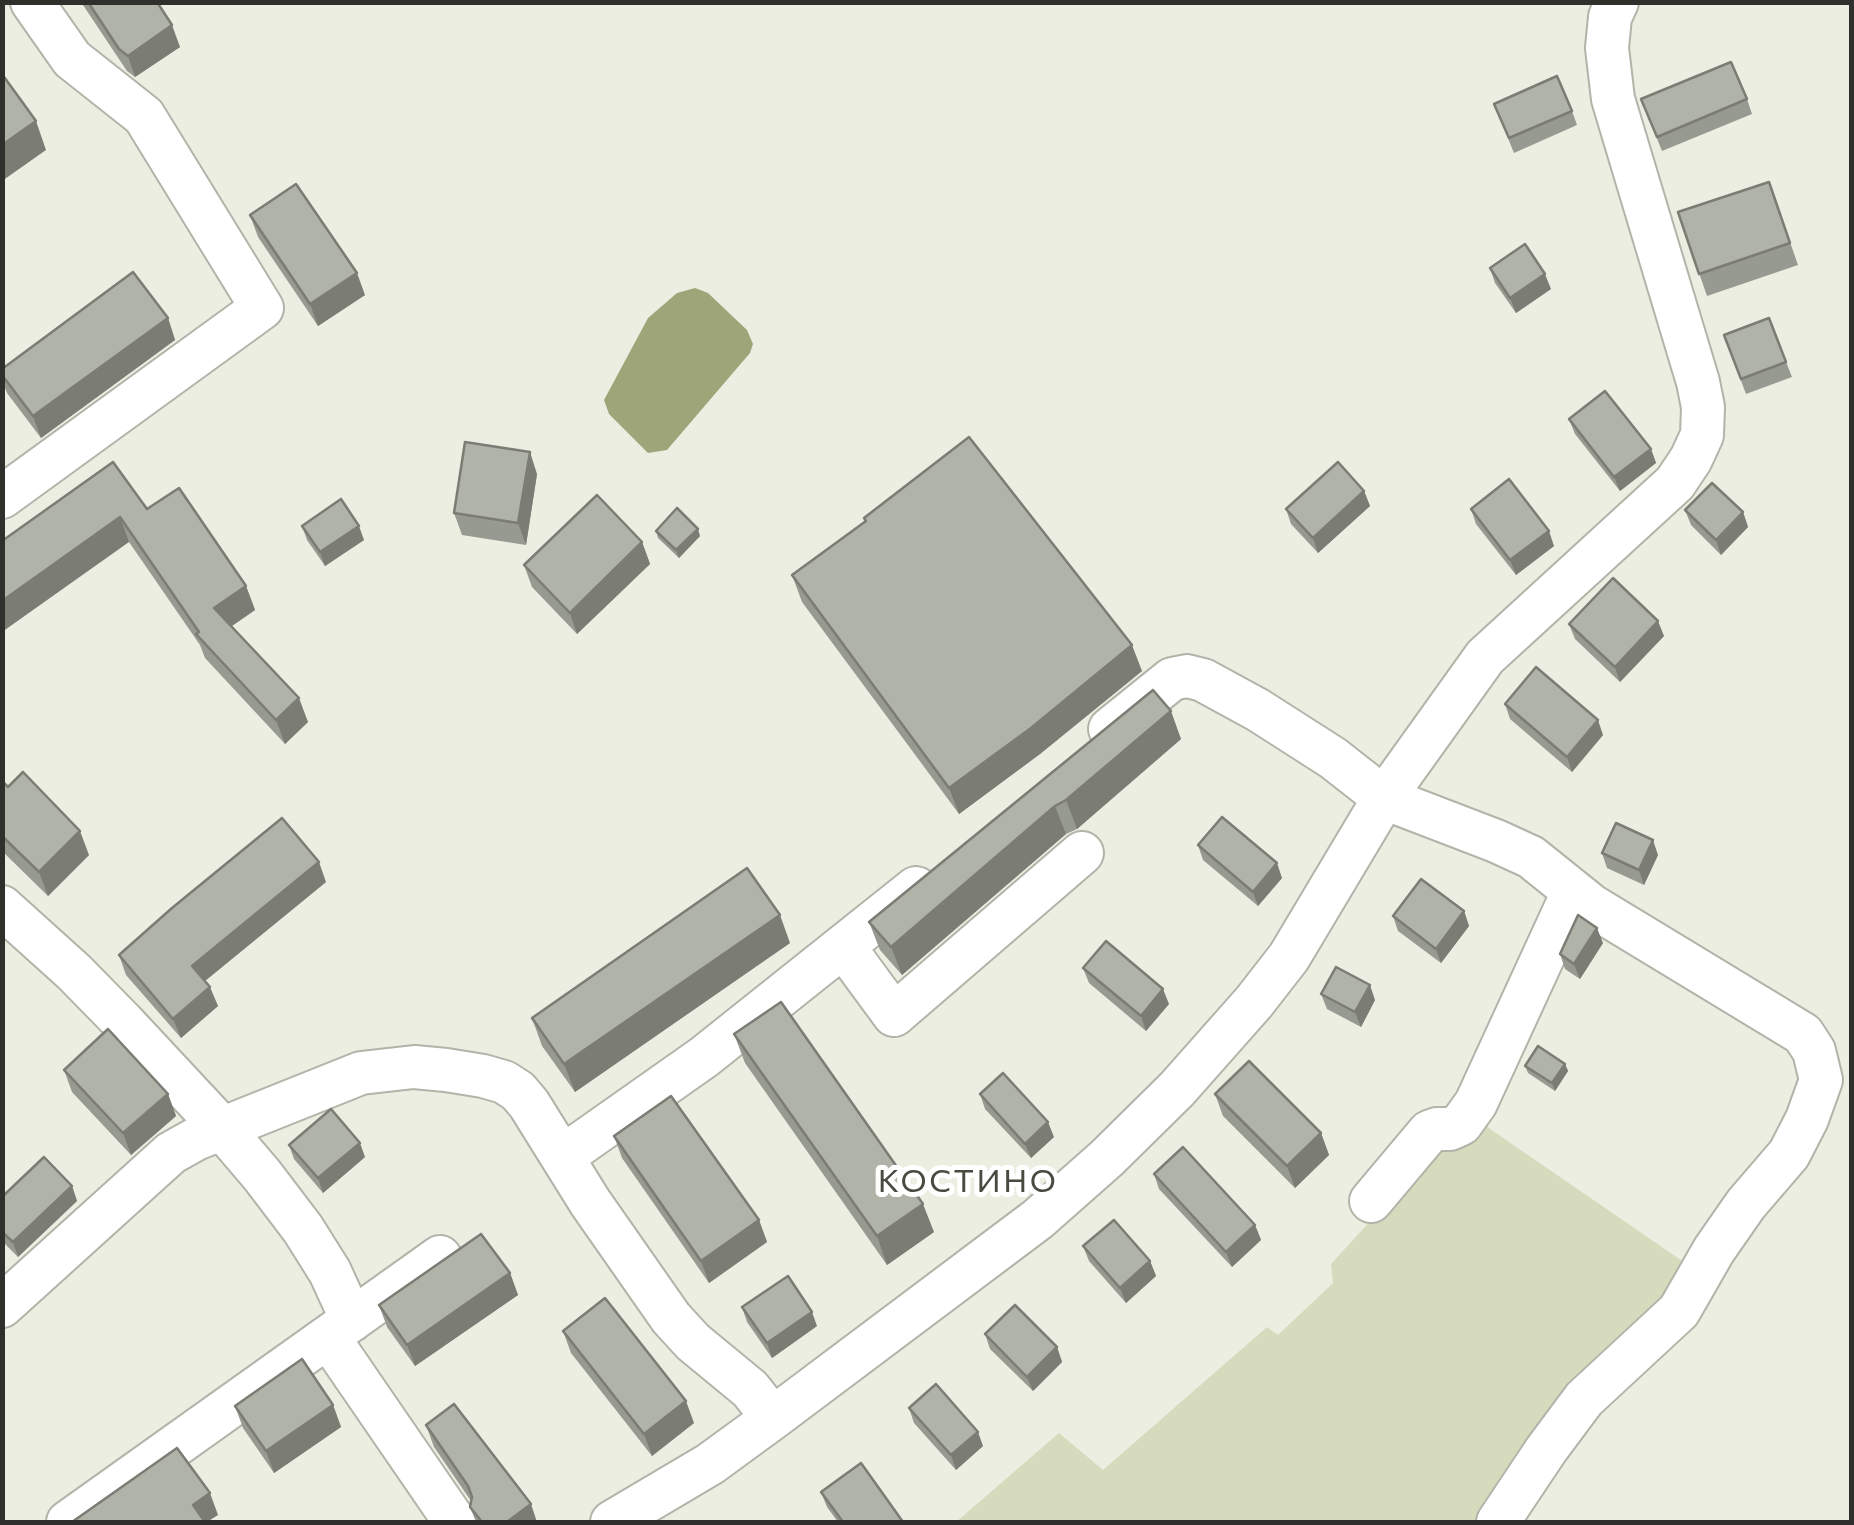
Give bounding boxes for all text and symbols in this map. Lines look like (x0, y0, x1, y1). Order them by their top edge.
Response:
district label: КОСТИНО (878, 1162, 1058, 1200)

